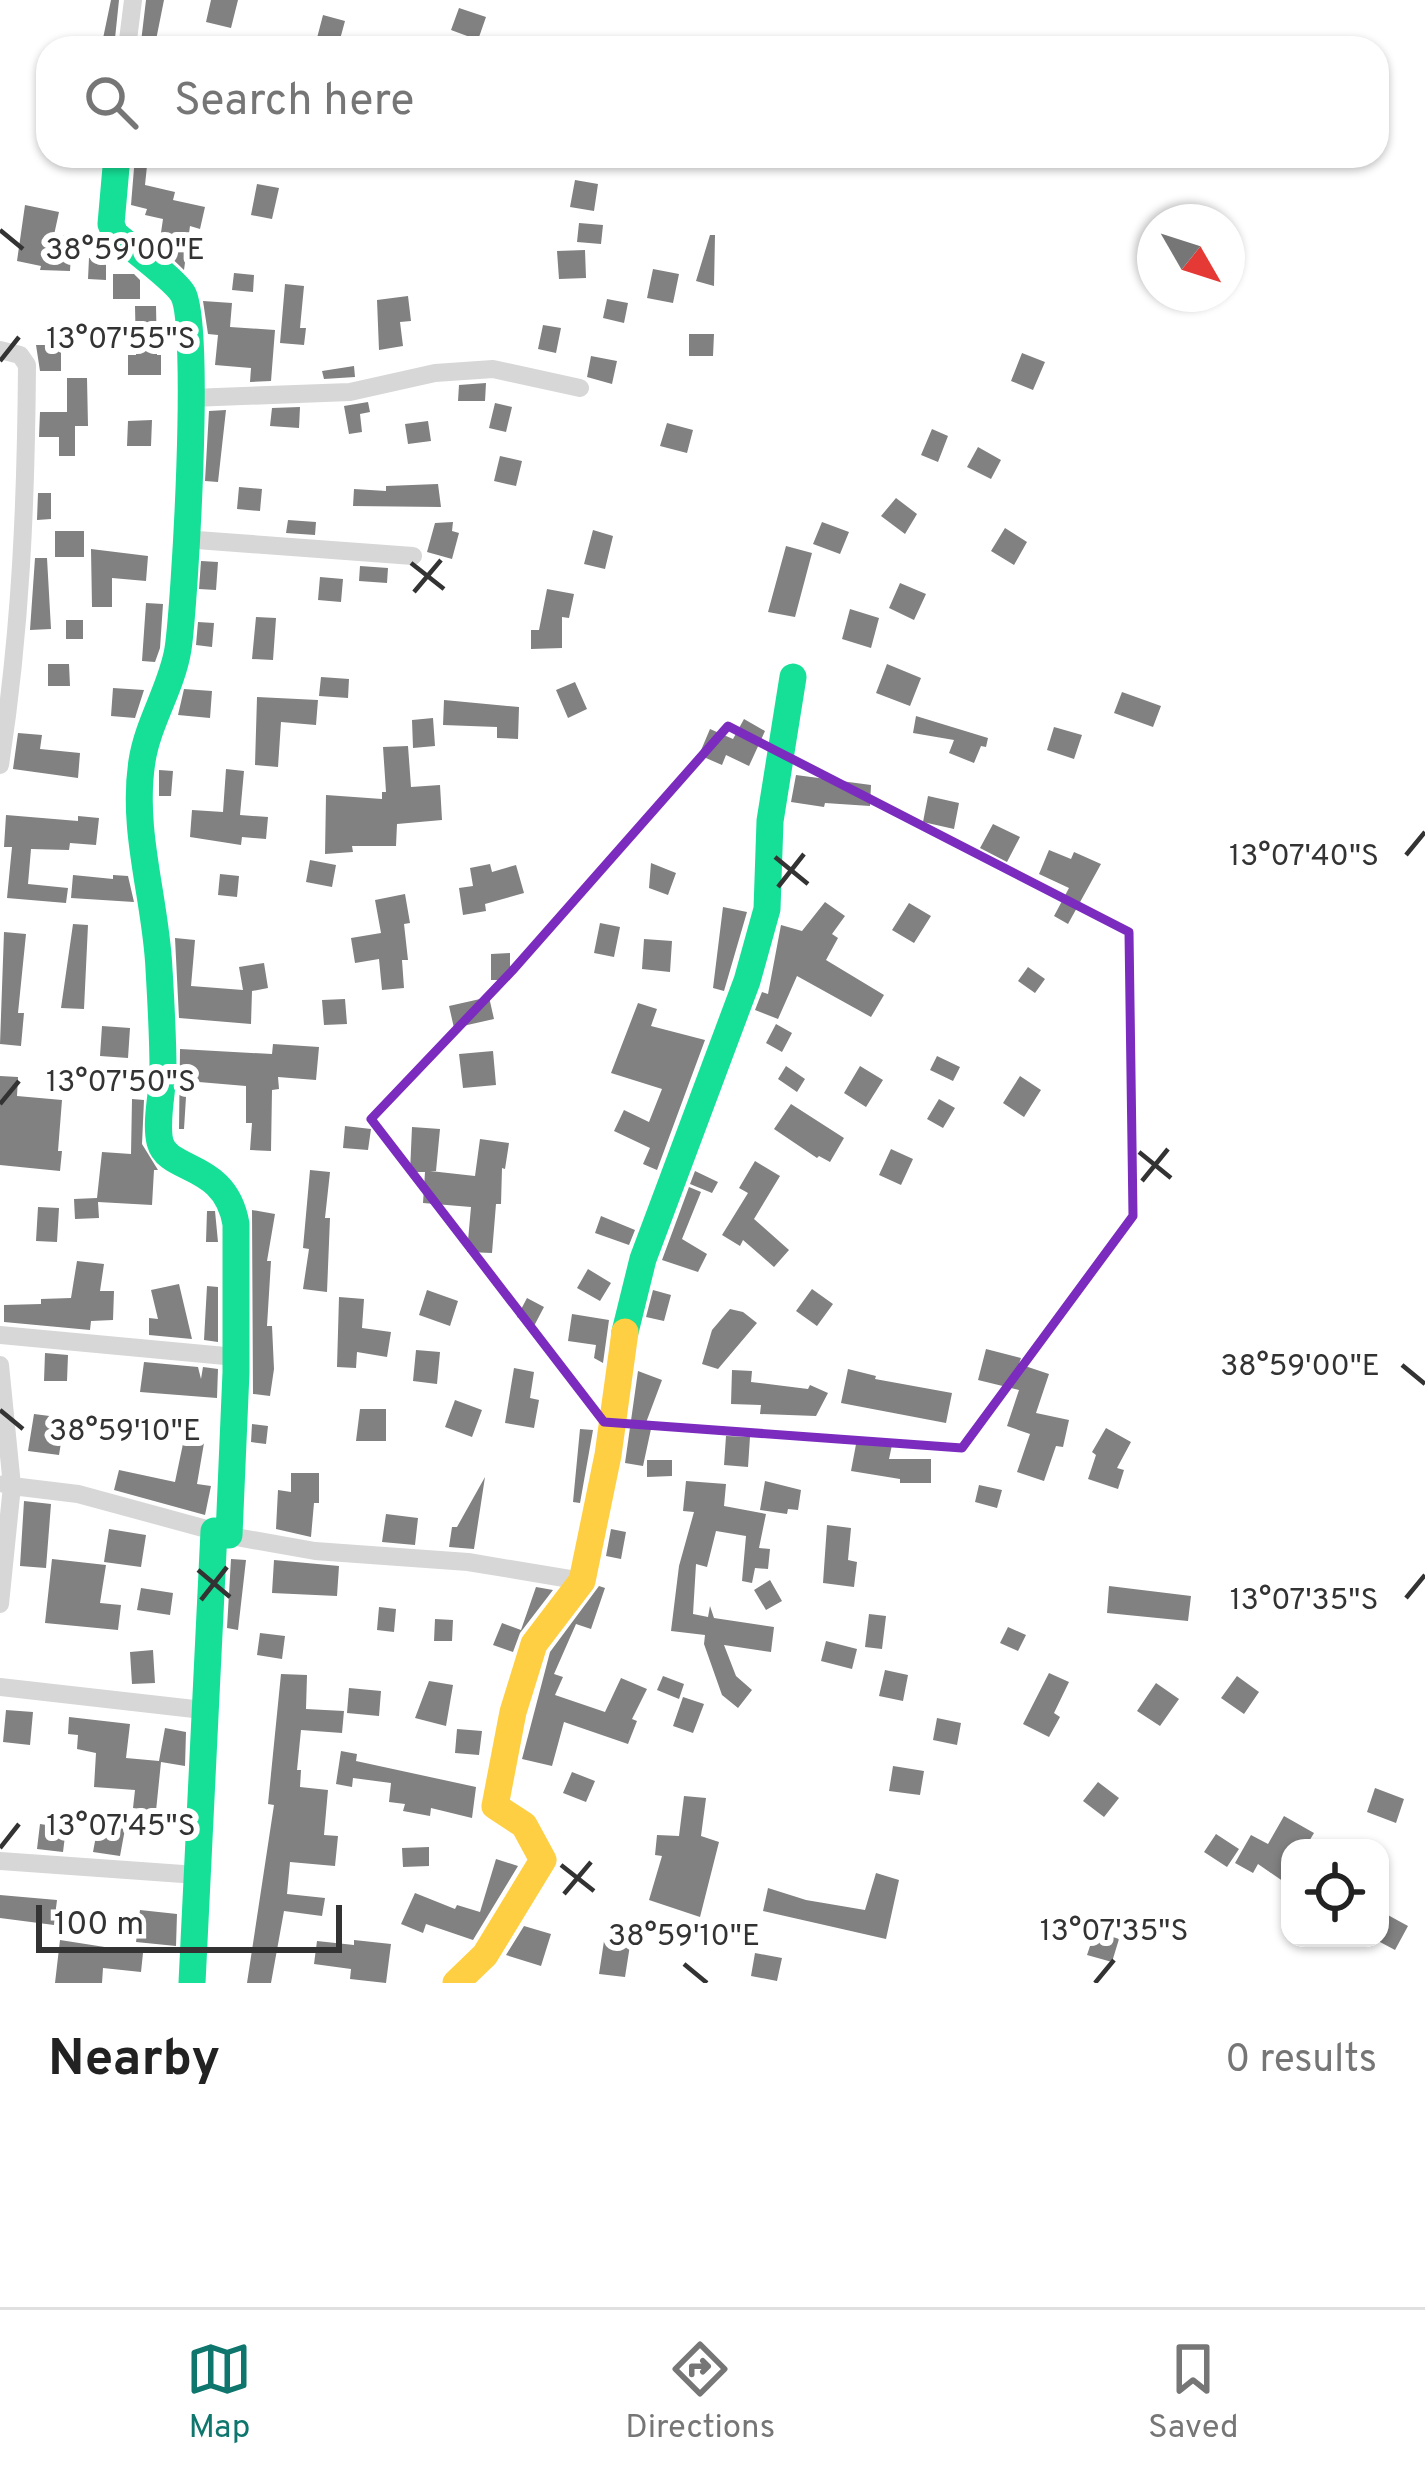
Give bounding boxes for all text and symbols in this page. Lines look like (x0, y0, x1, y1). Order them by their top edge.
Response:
search box (36, 36, 1389, 168)
icon: search (78, 69, 144, 135)
text: Search here (174, 74, 414, 131)
north arrow (1137, 204, 1245, 312)
text: 38°59'00"E (45, 233, 205, 270)
text: 13°07'55"S (46, 322, 196, 359)
text: 13°07'40"S (1229, 839, 1379, 876)
text: 13°07'50"S (46, 1065, 196, 1102)
text: 38°59'00"E (1220, 1349, 1380, 1386)
text: 38°59'10"E (49, 1414, 201, 1451)
text: 13°07'35"S (1230, 1583, 1378, 1620)
text: 13°07'45"S (46, 1809, 196, 1846)
map controls (1281, 1839, 1389, 1947)
button: locate (1281, 1839, 1389, 1947)
scale bar (36, 1899, 342, 1952)
text: 100 m (54, 1905, 144, 1947)
text: 13°07'35"S (1040, 1914, 1188, 1951)
text: 38°59'10"E (608, 1919, 760, 1956)
text: Nearby (48, 2029, 220, 2094)
text: 0 results (1225, 2037, 1377, 2086)
tab: Map (186, 2336, 252, 2450)
tab: Directions (625, 2336, 775, 2450)
tab: Saved (1148, 2336, 1239, 2450)

